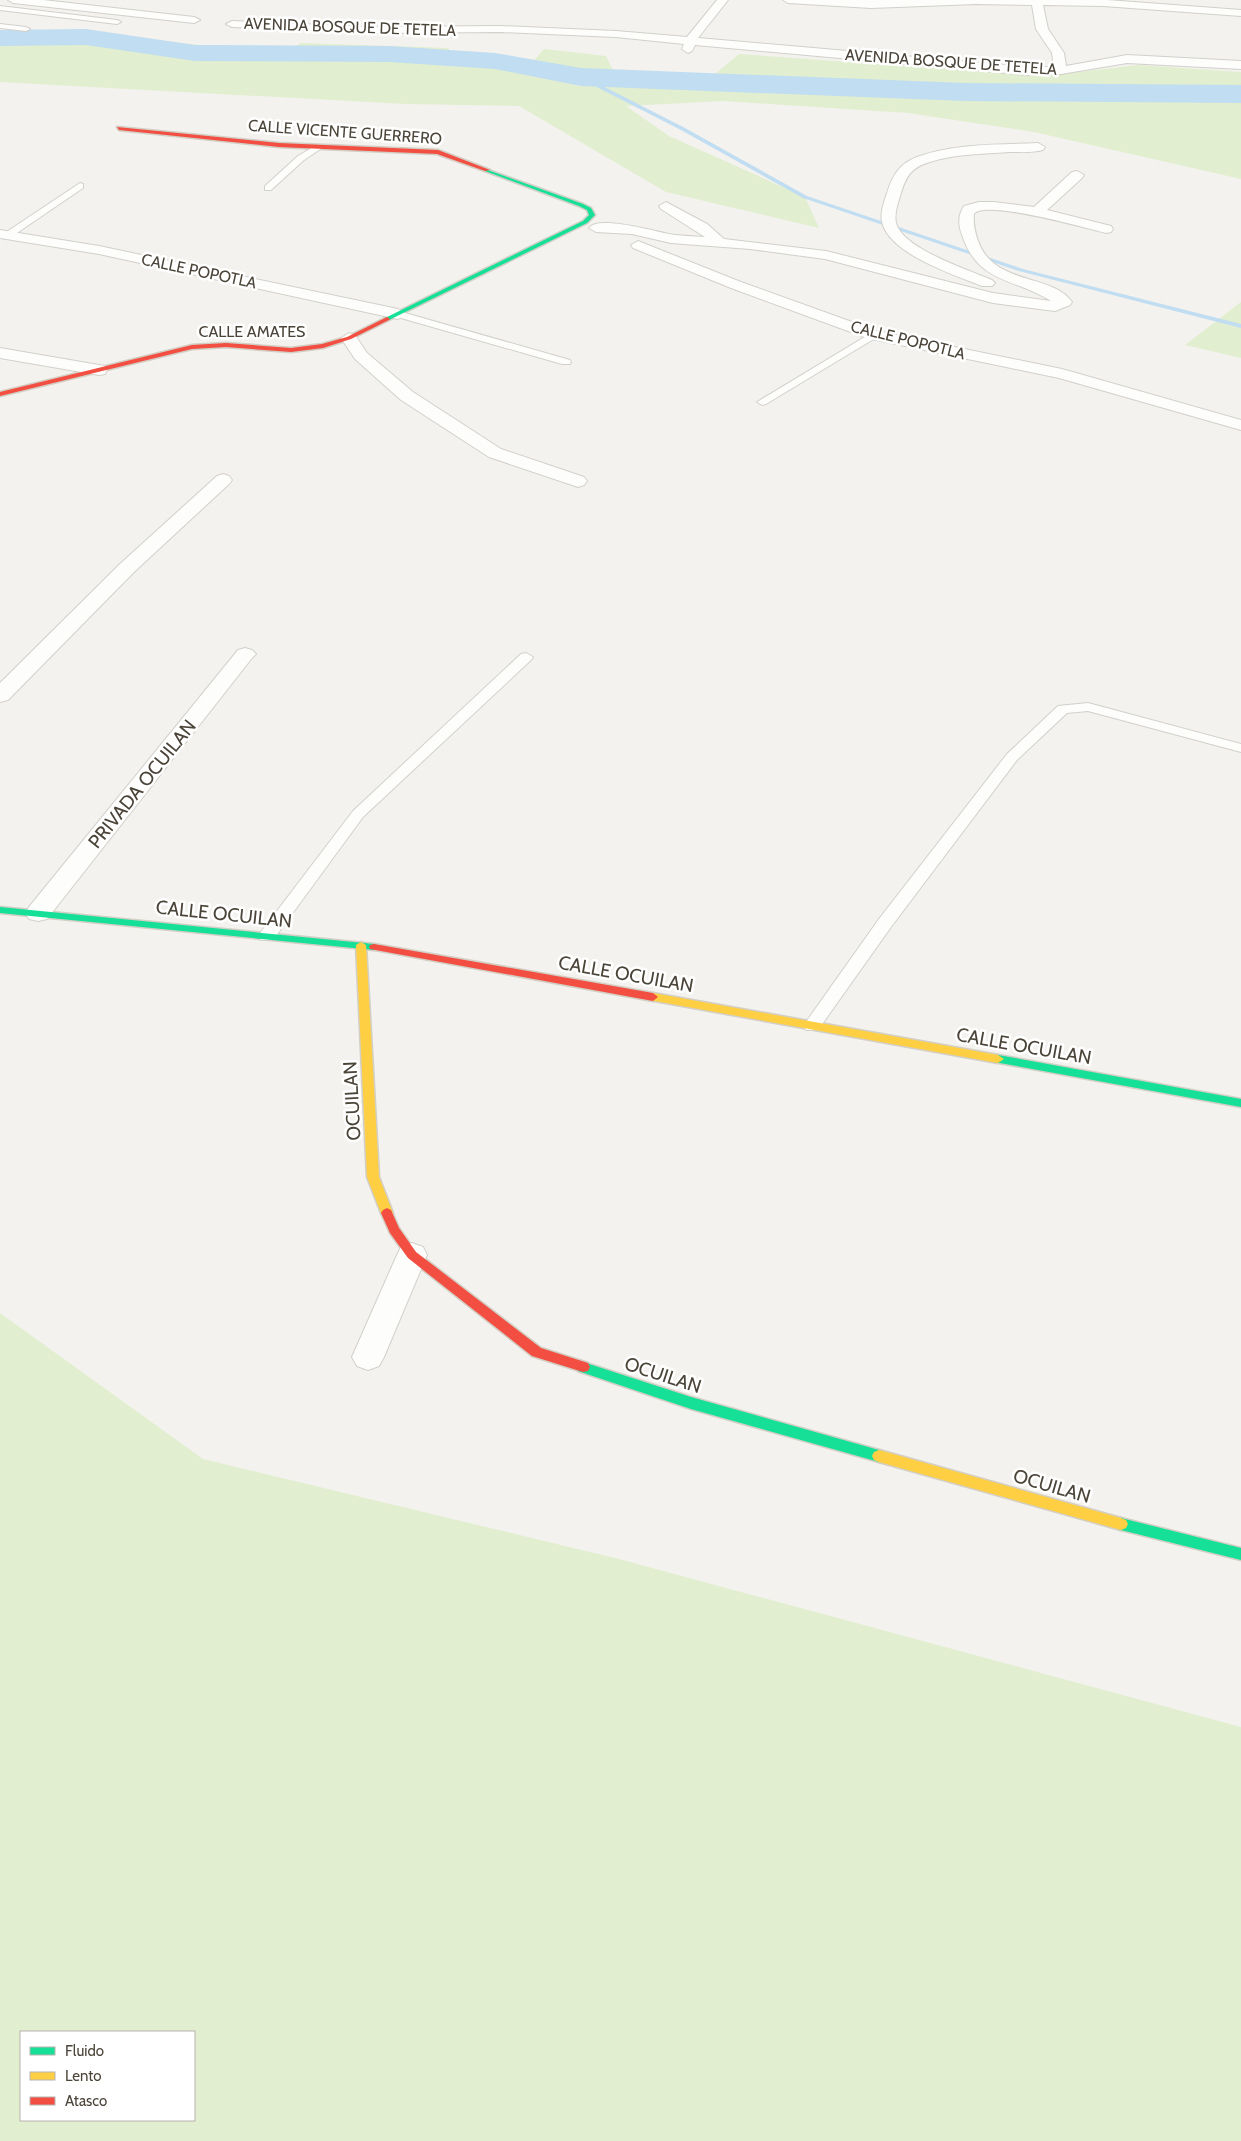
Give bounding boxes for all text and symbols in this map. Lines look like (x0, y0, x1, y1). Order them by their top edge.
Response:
street label: AVENIDA BOSQUE DE TETELA (244, 14, 457, 40)
street label: AVENIDA BOSQUE DE TETELA (844, 45, 1058, 79)
street label: CALLE VICENTE GUERRERO (247, 116, 443, 148)
street label: CALLE POPOTLA (140, 250, 258, 293)
street label: CALLE POPOTLA (849, 317, 967, 363)
street label: CALLE AMATES (199, 322, 305, 341)
street label: PRIVADA OCUILAN (83, 715, 201, 853)
street label: CALLE OCUILAN (155, 895, 293, 933)
street label: CALLE OCUILAN (557, 951, 695, 997)
street label: CALLE OCUILAN (955, 1023, 1093, 1069)
street label: OCUILAN (338, 1061, 366, 1141)
street label: OCUILAN (622, 1352, 704, 1398)
street label: OCUILAN (1011, 1464, 1093, 1508)
legend (20, 2031, 195, 2121)
text: Fluido (65, 2042, 104, 2060)
text: Lento (65, 2067, 102, 2085)
text: Atasco (65, 2092, 107, 2110)

